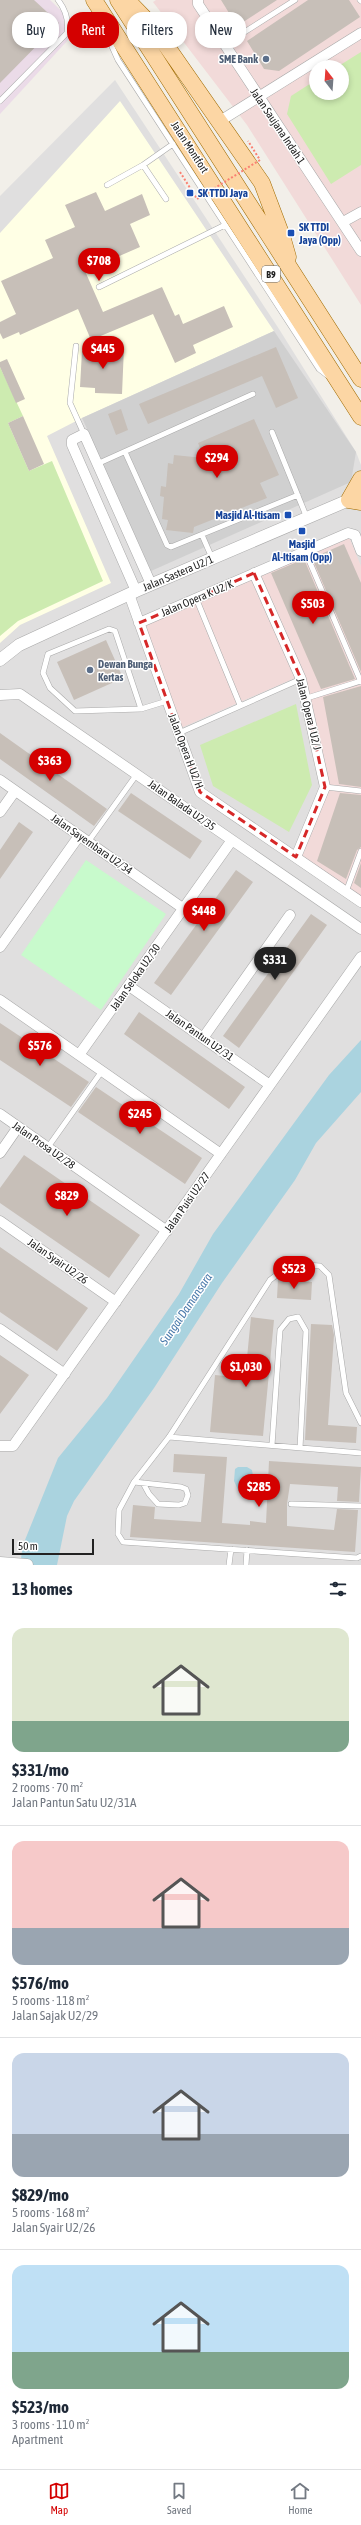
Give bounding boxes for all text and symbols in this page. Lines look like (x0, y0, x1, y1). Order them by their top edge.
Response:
chip: Buy (12, 12, 59, 48)
chip: Rent (67, 12, 119, 48)
chip: Filters (127, 12, 187, 48)
chip: New (195, 12, 246, 48)
place label: SME Bank (219, 53, 258, 65)
marker: SME Bank (261, 54, 271, 64)
north arrow (309, 60, 349, 100)
map controls (309, 60, 349, 100)
street label: Jalan Saujana Indah 1 (248, 86, 308, 166)
street label: Jalan Montfort (169, 119, 211, 175)
place label: SK TTDI Jaya (198, 187, 248, 199)
marker: SK TTDI Jaya (185, 188, 195, 198)
place label: SK TTDI Jaya (Opp) (298, 221, 341, 246)
marker: SK TTDI Jaya (Opp) (286, 228, 296, 238)
pin: $708 (75, 248, 123, 282)
text: $708 (87, 253, 111, 268)
road number: B9 (262, 266, 280, 282)
pin: $445 (79, 336, 127, 370)
text: $445 (91, 341, 115, 356)
pin: $294 (193, 445, 241, 479)
text: $294 (205, 450, 229, 465)
place label: Masjid Al-Itisam (215, 509, 280, 521)
marker: Masjid Al-Itisam (283, 510, 293, 520)
marker: Masjid Al-Itisam (Opp) (297, 526, 307, 536)
place label: Masjid Al-Itisam (Opp) (271, 538, 332, 563)
street label: Jalan Sastera U2/1 (141, 553, 215, 593)
street label: Jalan Opera K U2/K (159, 577, 236, 619)
pin: $503 (289, 591, 337, 625)
text: $503 (301, 596, 325, 611)
place label: Dewan Bunga Kertas (98, 658, 153, 683)
marker: Dewan Bunga Kertas (85, 665, 95, 675)
street label: Jalan Opera J U2/J (294, 677, 324, 751)
street label: Jalan Opera H U2/H (166, 712, 206, 790)
pin: $363 (26, 748, 74, 782)
text: $363 (38, 753, 62, 768)
street label: Jalan Balada U2/35 (146, 777, 218, 833)
street label: Jalan Sayembara U2/34 (49, 811, 135, 877)
pin: $448 (180, 898, 228, 932)
text: $448 (192, 903, 216, 918)
street label: Jalan Seloka U2/30 (108, 941, 162, 1013)
pin: $331 (251, 947, 299, 981)
text: $331 (263, 952, 287, 967)
street label: Jalan Pantun U2/31 (164, 1007, 236, 1063)
pin: $576 (16, 1033, 64, 1067)
text: $576 (28, 1038, 52, 1053)
pin: $245 (116, 1101, 164, 1135)
text: $245 (128, 1106, 152, 1121)
street label: Jalan Prosa U2/28 (10, 1119, 78, 1171)
street label: Jalan Puisi U2/27 (162, 1170, 212, 1234)
pin: $829 (43, 1183, 91, 1217)
text: $829 (55, 1188, 79, 1203)
street label: Jalan Syair U2/26 (26, 1236, 90, 1286)
pin: $523 (270, 1256, 318, 1290)
text: $523 (282, 1261, 306, 1276)
water label: Sungai Damansara (156, 1270, 215, 1348)
pin: $1,030 (213, 1354, 279, 1388)
text: $1,030 (230, 1359, 262, 1374)
pin: $285 (235, 1474, 283, 1508)
text: $285 (247, 1479, 271, 1494)
scale bar (12, 1537, 94, 1556)
text: 50 m (18, 1540, 38, 1552)
icon: filters (327, 1578, 349, 1600)
text: 13 homes (12, 1579, 73, 1599)
icon: home (145, 1654, 217, 1726)
text: $331/mo (12, 1760, 69, 1780)
text: 2 rooms · 70 m² (12, 1780, 83, 1795)
text: Jalan Pantun Satu U2/31A (12, 1795, 136, 1810)
icon: home (145, 1867, 217, 1939)
text: $576/mo (12, 1973, 69, 1993)
text: 5 rooms · 118 m² (12, 1993, 89, 2008)
text: Jalan Sajak U2/29 (12, 2008, 98, 2023)
icon: home (145, 2079, 217, 2151)
text: $829/mo (12, 2185, 69, 2205)
text: 5 rooms · 168 m² (12, 2205, 89, 2220)
text: Jalan Syair U2/26 (12, 2220, 95, 2235)
icon: home (145, 2291, 217, 2363)
text: $523/mo (12, 2397, 69, 2417)
text: 3 rooms · 110 m² (12, 2417, 89, 2432)
text: Apartment (12, 2432, 63, 2447)
tab: Map (48, 2480, 70, 2516)
tab: Saved (167, 2480, 191, 2516)
tab: Home (288, 2480, 313, 2516)

